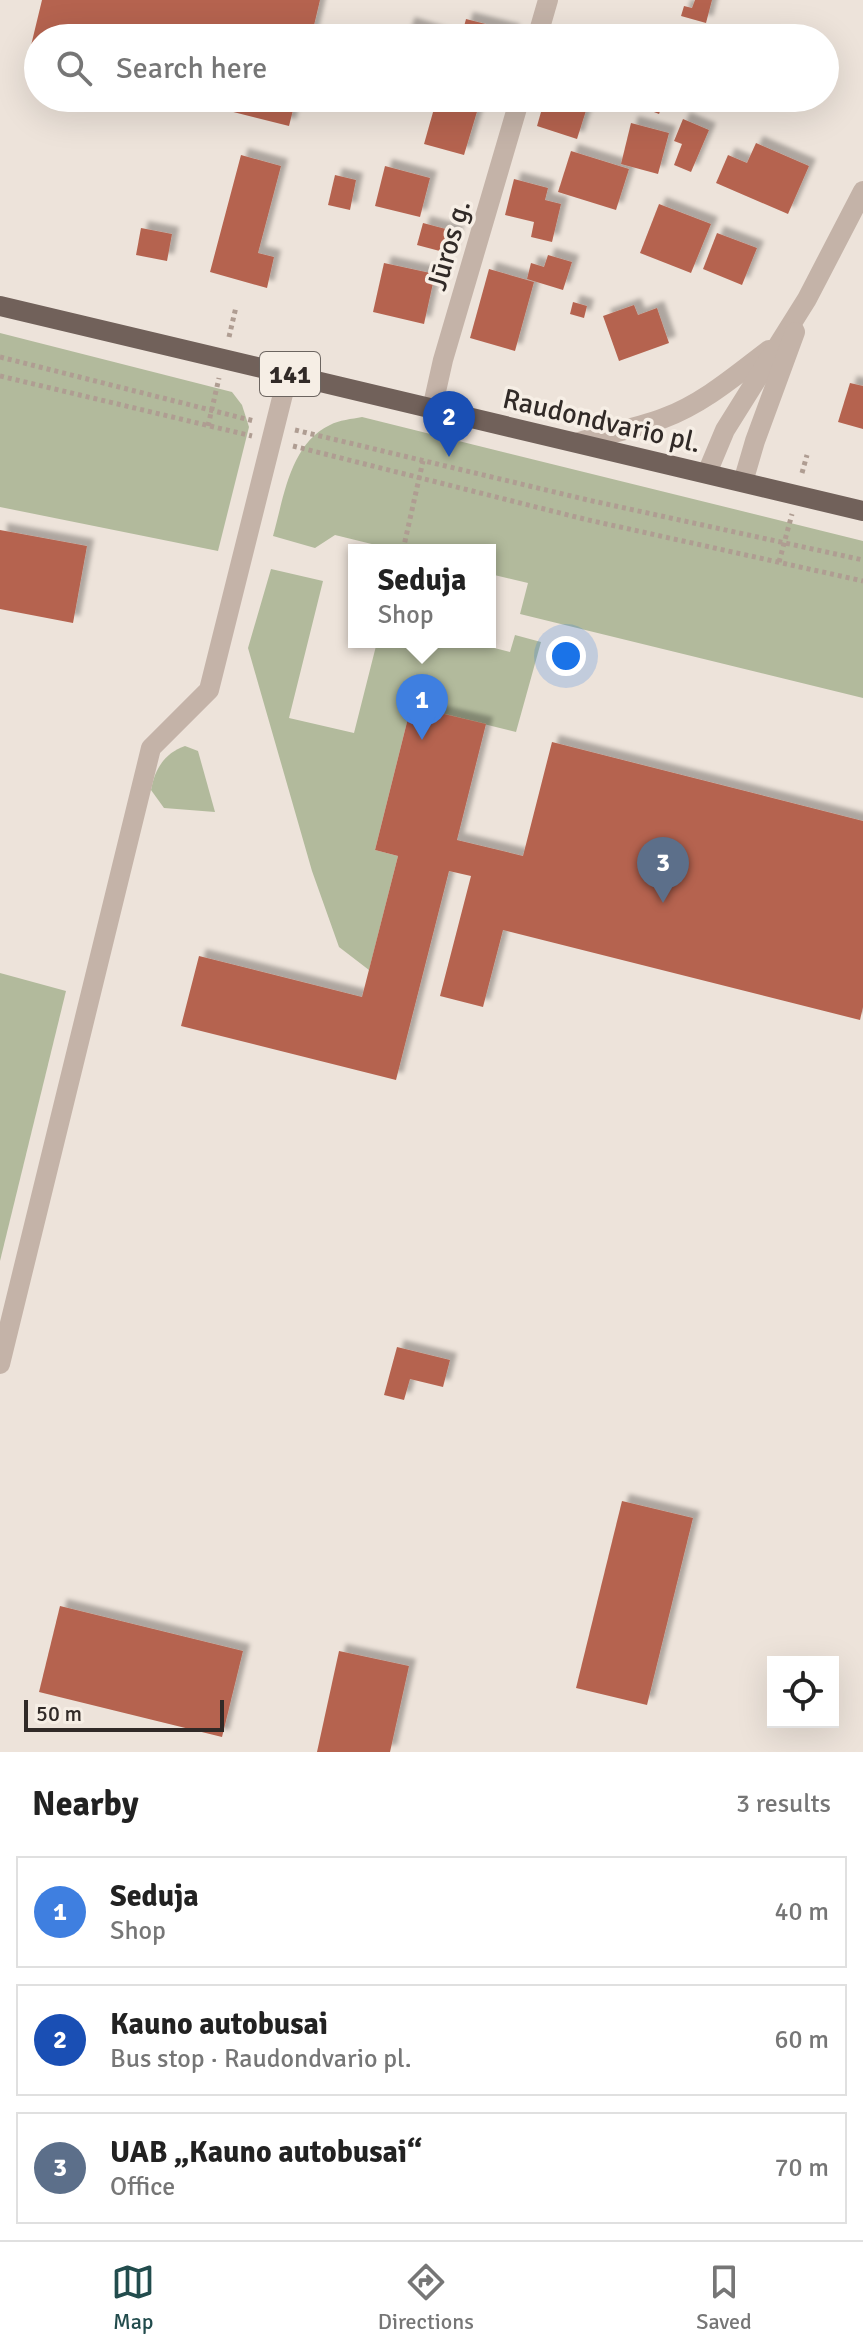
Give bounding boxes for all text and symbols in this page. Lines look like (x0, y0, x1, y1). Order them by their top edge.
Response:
search box (24, 24, 839, 112)
icon: search (52, 46, 96, 90)
text: Search here (116, 50, 267, 87)
street label: Jūros g. (420, 196, 478, 295)
road number: 141 (260, 352, 320, 396)
street label: Raudondvario pl. (500, 382, 704, 460)
pin: 2 (423, 391, 475, 457)
popup (348, 544, 496, 648)
text: Seduja (378, 562, 466, 599)
text: Shop (378, 599, 434, 631)
your location (546, 636, 586, 676)
pin: 1 (396, 674, 448, 740)
pin: 3 (637, 837, 689, 903)
map controls (767, 1656, 839, 1728)
button: locate (767, 1656, 839, 1728)
scale bar (24, 1696, 224, 1732)
text: 50 m (36, 1700, 82, 1727)
text: Nearby (32, 1783, 139, 1825)
text: 3 results (736, 1788, 831, 1820)
text: Seduja (110, 1878, 199, 1915)
text: 1 (53, 1896, 67, 1928)
text: 40 m (774, 1896, 829, 1928)
text: Shop (110, 1915, 166, 1947)
text: Kauno autobusai (110, 2006, 328, 2043)
text: 2 (53, 2024, 67, 2056)
text: 60 m (774, 2024, 829, 2056)
text: Bus stop · Raudondvario pl. (110, 2043, 412, 2075)
text: UAB „Kauno autobusai“ (110, 2134, 422, 2171)
text: 3 (53, 2152, 67, 2184)
text: 70 m (774, 2152, 829, 2184)
text: Office (110, 2171, 175, 2203)
tab: Map (111, 2260, 155, 2335)
tab: Directions (378, 2260, 474, 2335)
tab: Saved (696, 2260, 752, 2335)

